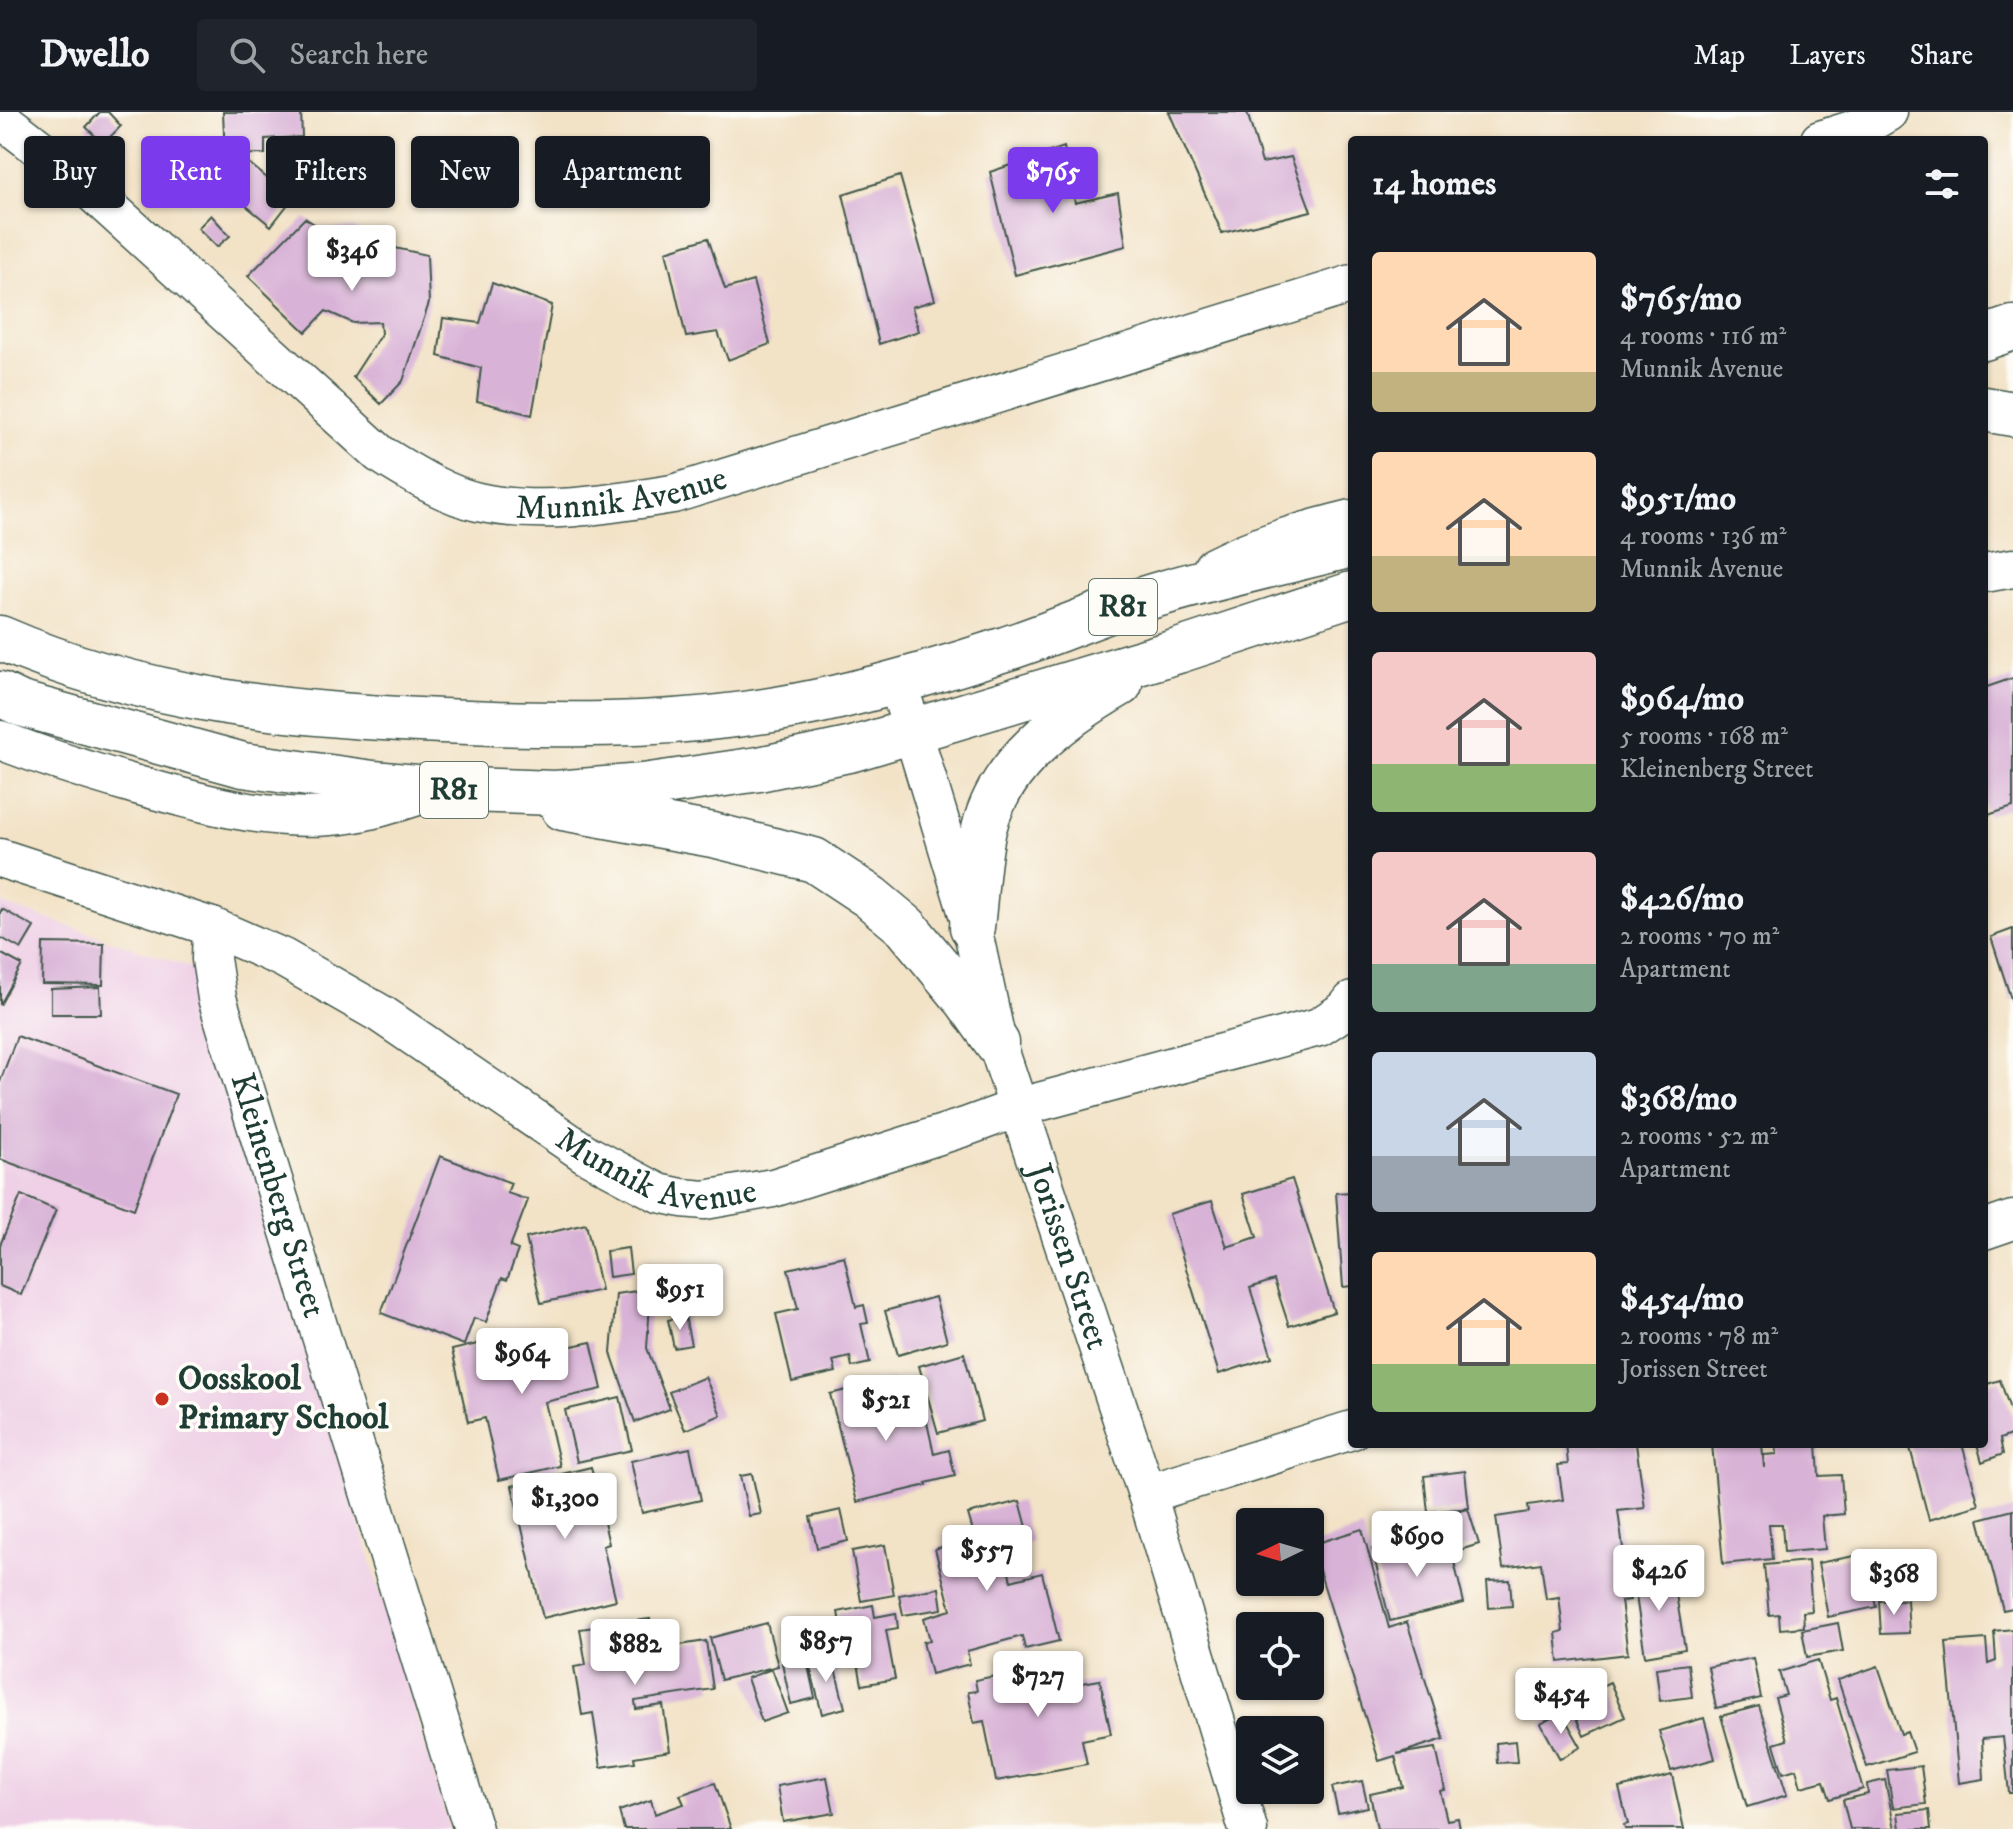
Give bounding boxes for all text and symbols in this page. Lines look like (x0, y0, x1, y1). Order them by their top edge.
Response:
search box (197, 19, 757, 91)
text: Dwello (40, 31, 149, 79)
icon: search (225, 33, 269, 77)
text: Search here (289, 37, 428, 74)
text: Map (1694, 38, 1745, 73)
text: Layers (1789, 38, 1866, 73)
text: Share (1910, 38, 1973, 73)
chip: Buy (24, 136, 125, 208)
chip: Rent (141, 136, 250, 208)
chip: Filters (266, 136, 395, 208)
chip: New (411, 136, 519, 208)
chip: Apartment (535, 136, 710, 208)
pin: $765 (1006, 147, 1100, 215)
text: $765 (1026, 156, 1080, 189)
icon: filters (1920, 162, 1964, 206)
text: 14 homes (1372, 163, 1496, 205)
pin: $346 (305, 225, 399, 293)
text: $346 (326, 234, 378, 267)
text: $765/mo (1620, 278, 1741, 320)
icon: home (1436, 284, 1532, 380)
text: 4 rooms · 116 m² (1620, 320, 1786, 353)
text: Munnik Avenue (1620, 353, 1783, 386)
street label: Munnik Avenue (515, 458, 732, 530)
text: $951/mo (1620, 478, 1736, 520)
icon: home (1436, 484, 1532, 580)
text: 4 rooms · 136 m² (1620, 520, 1787, 553)
text: Munnik Avenue (1620, 553, 1783, 586)
road number: R81 (1089, 579, 1157, 635)
text: $964/mo (1620, 678, 1744, 720)
icon: home (1436, 684, 1532, 780)
text: 5 rooms · 168 m² (1620, 720, 1788, 753)
text: Kleinenberg Street (1620, 753, 1814, 786)
road number: R81 (420, 762, 488, 818)
text: $426/mo (1620, 878, 1744, 920)
icon: home (1436, 884, 1532, 980)
text: 2 rooms · 70 m² (1620, 920, 1779, 953)
text: Apartment (1620, 953, 1731, 986)
street label: Kleinenberg Street (220, 1068, 335, 1323)
text: $368/mo (1620, 1078, 1737, 1120)
icon: home (1436, 1084, 1532, 1180)
street label: Munnik Avenue (547, 1118, 760, 1221)
text: 2 rooms · 52 m² (1620, 1120, 1777, 1153)
text: Apartment (1620, 1153, 1731, 1186)
street label: Jorissen Street (1017, 1156, 1118, 1355)
pin: $951 (633, 1264, 727, 1332)
text: $951 (655, 1273, 705, 1306)
text: $454/mo (1620, 1278, 1744, 1320)
icon: home (1436, 1284, 1532, 1380)
text: 2 rooms · 78 m² (1620, 1320, 1778, 1353)
pin: $964 (475, 1328, 569, 1396)
text: $964 (494, 1337, 550, 1370)
text: Jorissen Street (1620, 1353, 1768, 1386)
place label: Oosskool Primary School (178, 1358, 389, 1439)
pin: $521 (839, 1375, 933, 1443)
text: $521 (861, 1384, 911, 1417)
marker: Oosskool Primary School (153, 1390, 171, 1408)
pin: $1,300 (500, 1473, 630, 1541)
text: $1,300 (531, 1482, 599, 1515)
north arrow (1236, 1508, 1324, 1596)
map controls (1236, 1508, 1324, 1804)
pin: $690 (1370, 1511, 1464, 1579)
text: $690 (1390, 1520, 1444, 1553)
pin: $557 (940, 1525, 1034, 1593)
text: $557 (960, 1534, 1014, 1567)
pin: $426 (1612, 1545, 1706, 1613)
pin: $368 (1847, 1549, 1941, 1617)
text: $426 (1631, 1554, 1687, 1587)
text: $368 (1869, 1558, 1919, 1591)
button: locate (1236, 1612, 1324, 1700)
pin: $857 (779, 1616, 873, 1684)
pin: $882 (588, 1619, 682, 1687)
text: $857 (799, 1625, 853, 1658)
text: $882 (609, 1628, 661, 1661)
pin: $727 (991, 1651, 1085, 1719)
text: $727 (1011, 1660, 1065, 1693)
pin: $454 (1514, 1668, 1608, 1736)
text: $454 (1533, 1677, 1589, 1710)
button: layers (1236, 1716, 1324, 1804)

